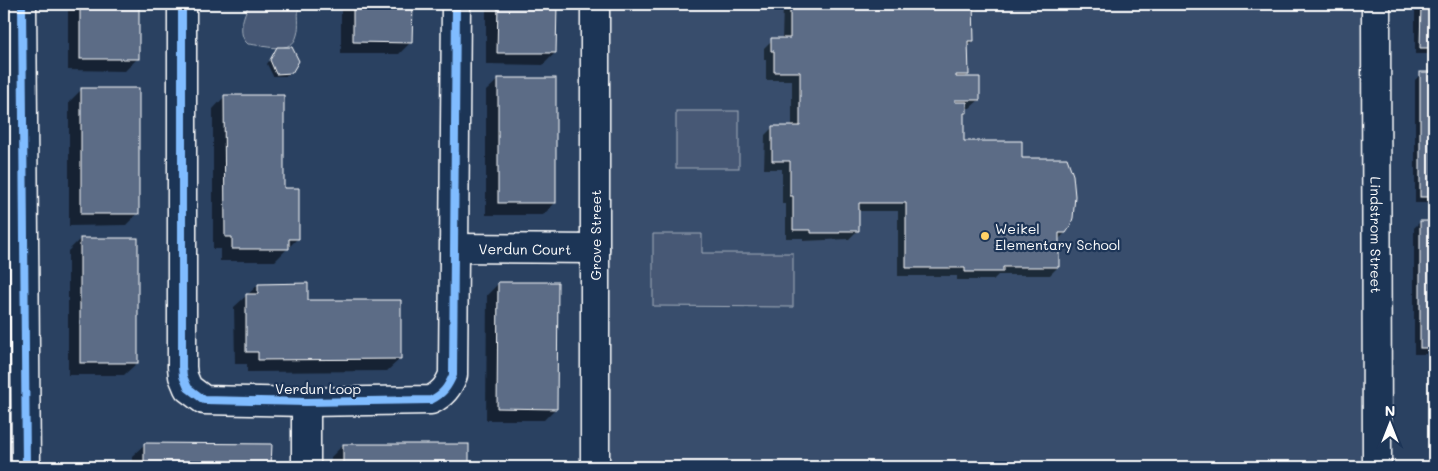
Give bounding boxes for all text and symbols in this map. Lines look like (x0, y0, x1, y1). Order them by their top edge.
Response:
street label: Lindstrom Street (1367, 177, 1386, 293)
street label: Grove Street (586, 190, 605, 280)
place label: Weikel Elementary School (995, 219, 1121, 254)
marker: Weikel Elementary School (979, 230, 991, 242)
street label: Verdun Court (479, 239, 571, 258)
street label: Verdun Loop (275, 379, 361, 398)
north arrow (1366, 398, 1416, 448)
text: N (1385, 401, 1395, 420)

